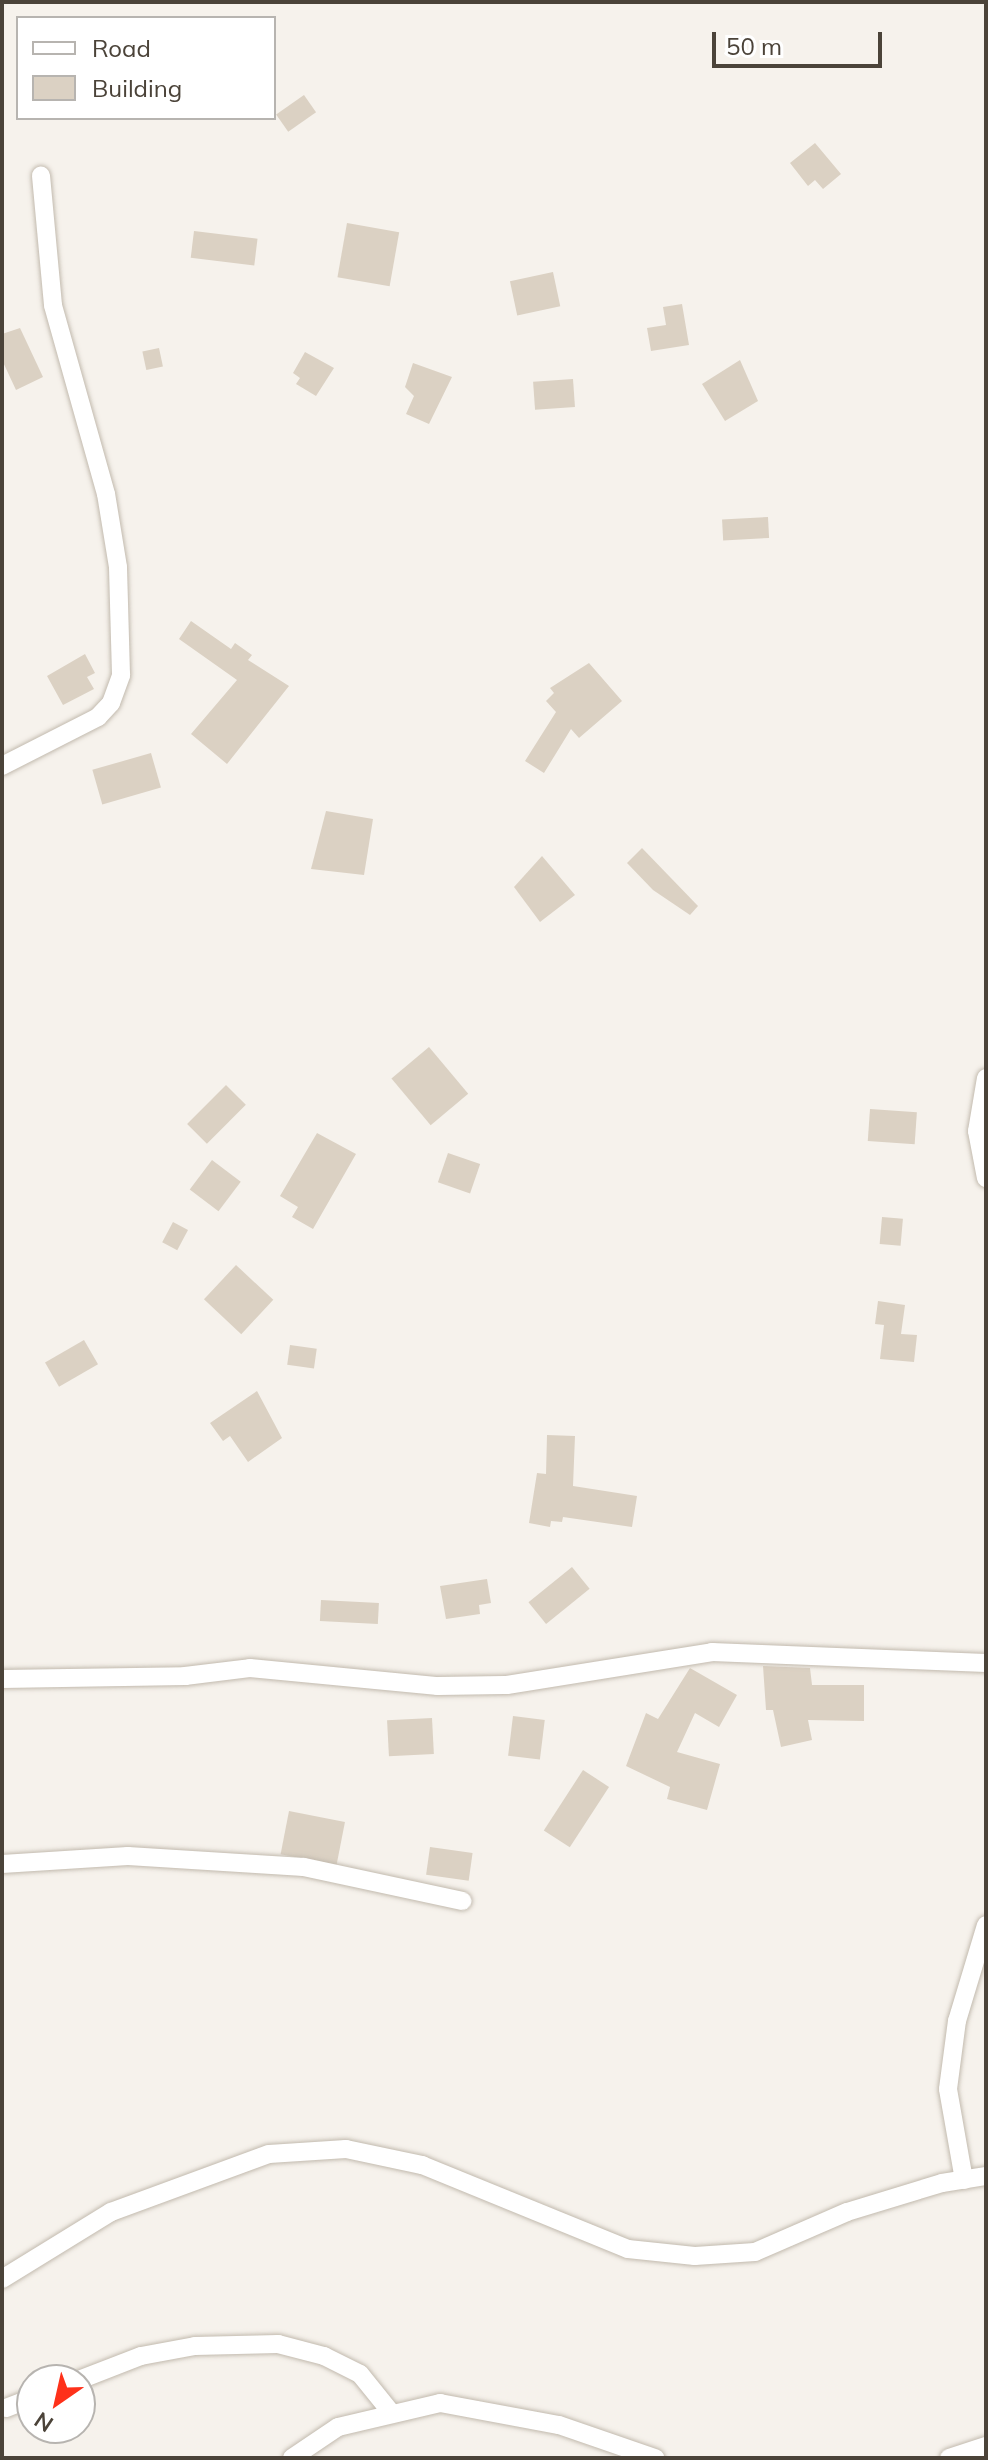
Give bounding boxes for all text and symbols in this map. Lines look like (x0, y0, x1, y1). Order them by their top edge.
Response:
legend (16, 16, 276, 120)
scale bar (716, 16, 886, 66)
text: 50 m (726, 31, 782, 61)
text: Road (92, 33, 151, 63)
text: Building (92, 73, 182, 103)
north arrow (16, 2364, 96, 2444)
text: N (29, 2406, 58, 2438)

